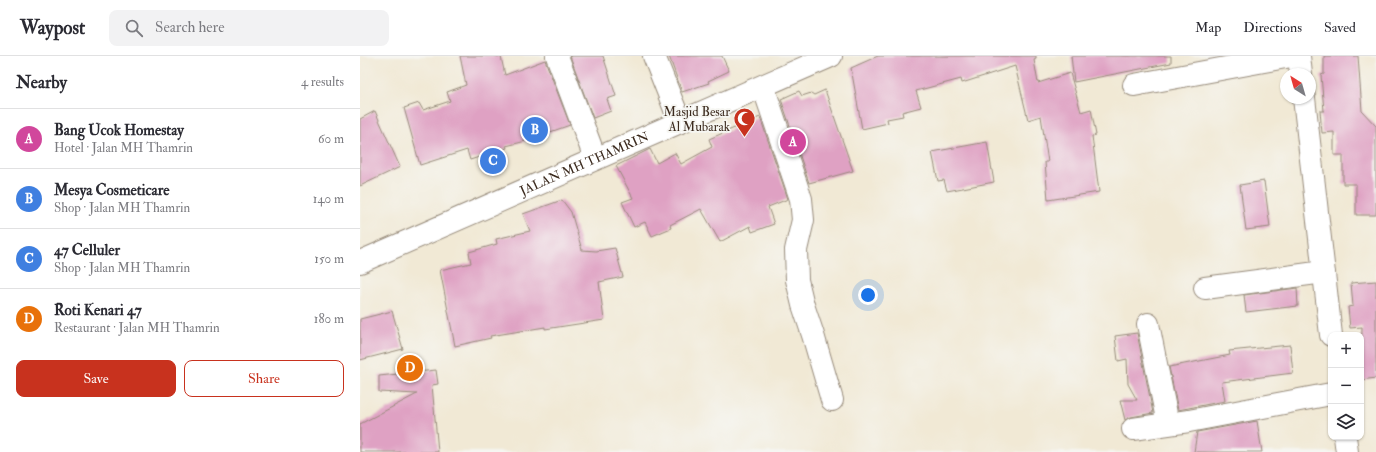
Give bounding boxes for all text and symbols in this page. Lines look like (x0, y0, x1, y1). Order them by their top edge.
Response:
search box (109, 10, 389, 46)
text: Waypost (20, 16, 85, 40)
icon: search (123, 17, 145, 39)
text: Search here (155, 18, 224, 37)
text: Map (1195, 19, 1221, 36)
text: Directions (1243, 19, 1302, 36)
text: Saved (1324, 19, 1356, 36)
north arrow (1280, 68, 1316, 104)
text: Nearby (16, 72, 67, 93)
text: 4 results (301, 74, 344, 90)
place label: Masjid Besar Al Mubarak (664, 104, 731, 135)
mosque icon: Masjid Besar Al Mubarak (732, 106, 758, 139)
pin: B (522, 115, 548, 145)
text: Bang Ucok Homestay (54, 121, 184, 140)
pin: A (780, 127, 806, 157)
street label: JALAN MH THAMRIN (517, 128, 652, 199)
text: A (25, 131, 33, 147)
text: 60 m (318, 131, 344, 147)
text: Hotel · Jalan MH Thamrin (54, 140, 193, 156)
pin: C (480, 146, 506, 176)
text: Mesya Cosmeticare (54, 181, 170, 200)
text: B (25, 191, 33, 207)
text: 140 m (313, 191, 344, 207)
text: Shop · Jalan MH Thamrin (54, 200, 190, 216)
text: 47 Celluler (54, 241, 120, 260)
text: C (24, 251, 34, 267)
text: 150 m (314, 251, 344, 267)
text: Shop · Jalan MH Thamrin (54, 260, 190, 276)
your location (858, 285, 878, 305)
text: Roti Kenari 47 (54, 301, 142, 320)
text: D (24, 311, 34, 327)
text: 180 m (314, 311, 344, 327)
text: Restaurant · Jalan MH Thamrin (54, 320, 220, 336)
map controls (1328, 332, 1364, 440)
button: + (1328, 332, 1364, 368)
pin: D (397, 353, 423, 383)
button: Save (16, 360, 176, 397)
button: Share (184, 360, 344, 397)
button: − (1328, 368, 1364, 404)
button: layers (1328, 404, 1364, 440)

